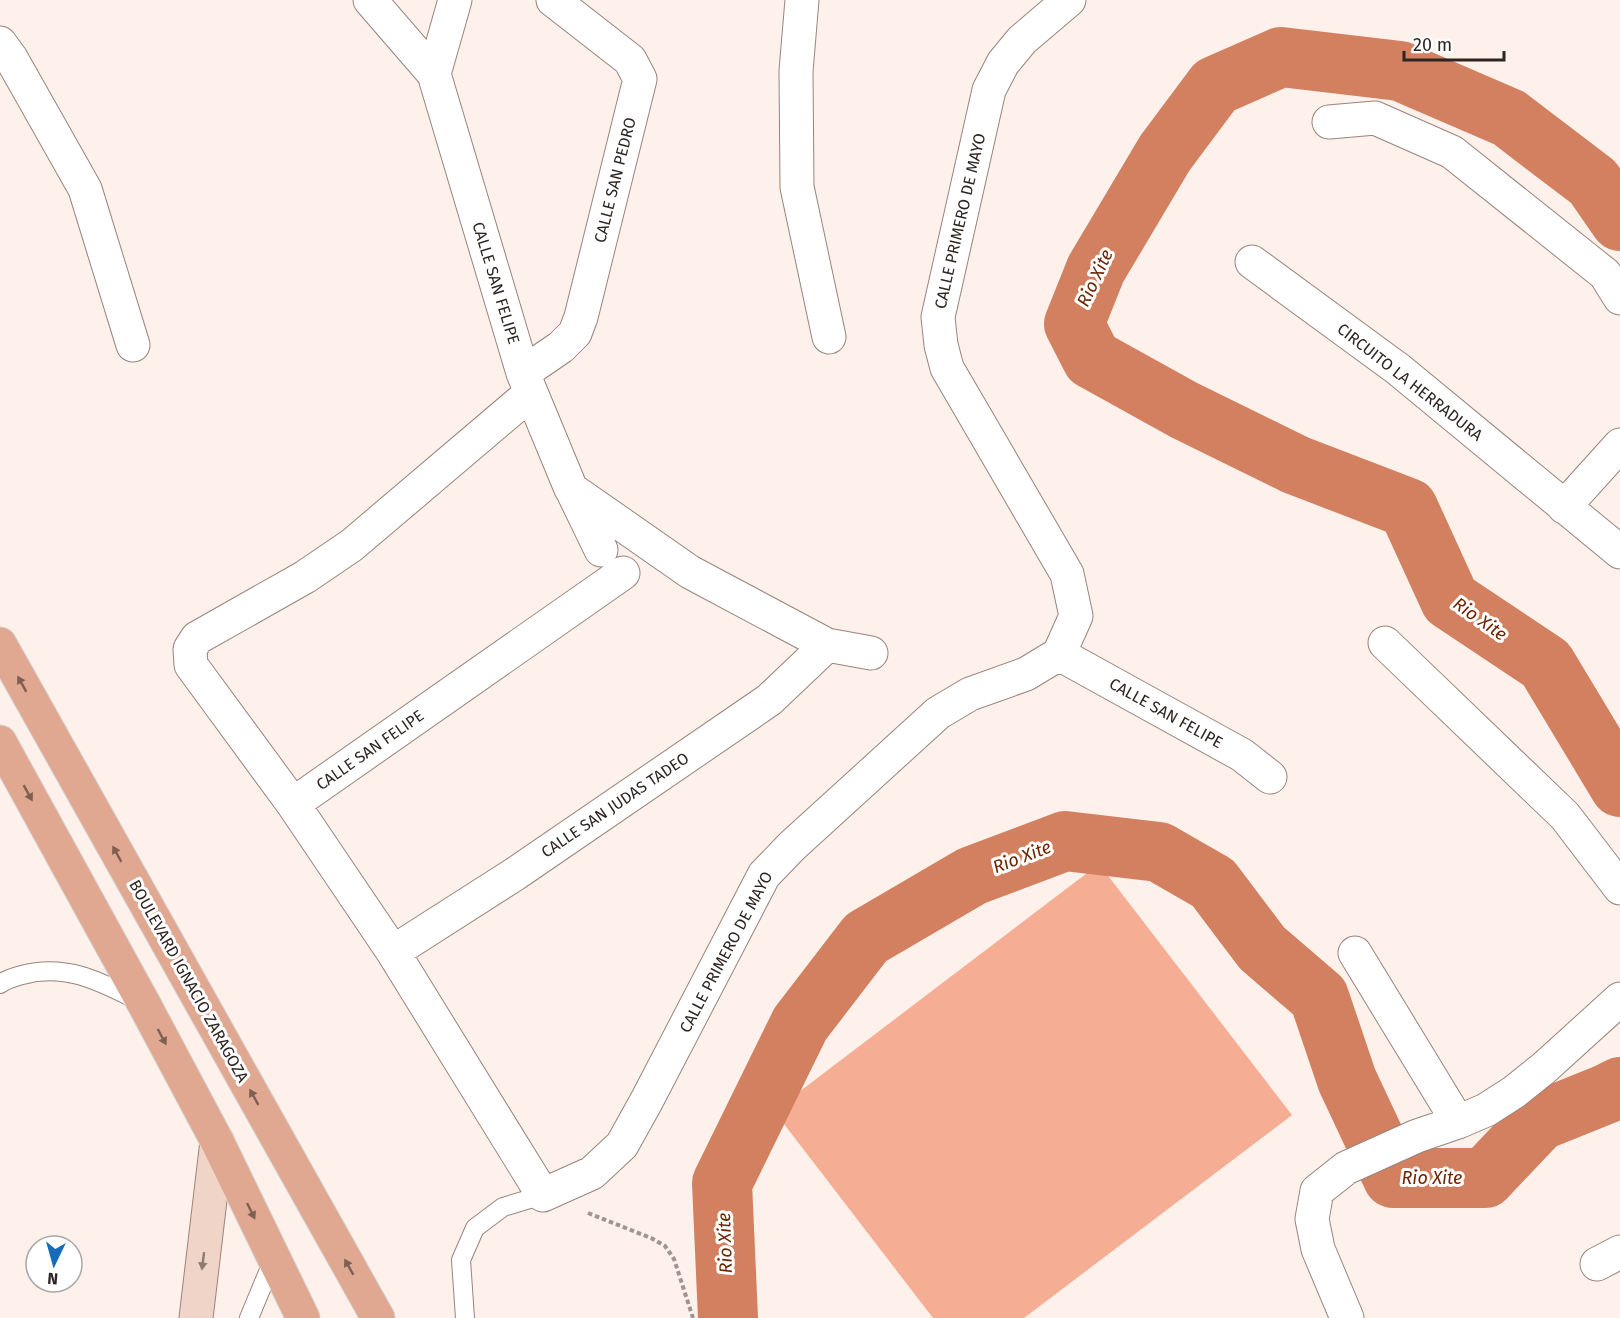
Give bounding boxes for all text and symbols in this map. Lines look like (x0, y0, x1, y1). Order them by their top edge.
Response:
scale bar (1404, 24, 1504, 62)
text: 20 m (1413, 34, 1452, 56)
street label: CALLE SAN PEDRO (590, 115, 640, 245)
street label: CALLE PRIMERO DE MAYO (931, 131, 989, 311)
street label: CALLE SAN FELIPE (468, 220, 524, 346)
water label: Rio Xite (1072, 246, 1118, 310)
street label: CIRCUITO LA HERRADURA (1333, 319, 1487, 445)
water label: Rio Xite (1449, 593, 1511, 645)
street label: CALLE SAN FELIPE (1106, 674, 1226, 752)
one-way arrow (17, 675, 27, 692)
street label: CALLE SAN FELIPE (313, 706, 427, 794)
street label: CALLE SAN JUDAS TADEO (538, 748, 692, 862)
one-way arrow (23, 785, 33, 802)
water label: Rio Xite (990, 836, 1054, 878)
one-way arrow (113, 845, 123, 862)
street label: CALLE PRIMERO DE MAYO (675, 868, 777, 1036)
street label: BOULEVARD IGNACIO ZARAGOZA (125, 877, 253, 1086)
one-way arrow (157, 1029, 167, 1046)
one-way arrow (249, 1088, 259, 1105)
water label: Rio Xite (1402, 1167, 1462, 1189)
one-way arrow (247, 1202, 256, 1219)
water label: Rio Xite (713, 1212, 737, 1274)
north arrow (24, 1234, 84, 1294)
one-way arrow (198, 1252, 207, 1271)
one-way arrow (344, 1259, 355, 1275)
text: N (47, 1269, 59, 1288)

